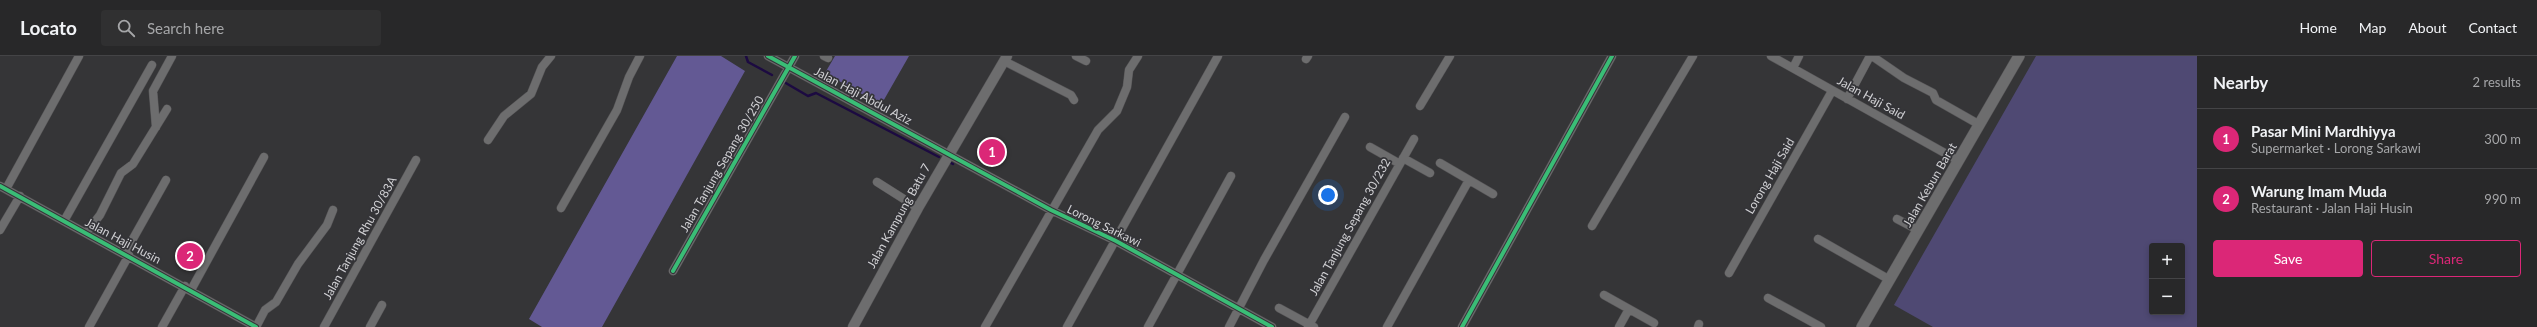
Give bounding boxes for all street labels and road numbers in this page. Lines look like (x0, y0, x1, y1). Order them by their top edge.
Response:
street label: Jalan Haji Abdul Aziz (812, 64, 915, 128)
street label: Jalan Haji Said (1835, 73, 1908, 122)
street label: Jalan Tanjung Sepang 30/250 (676, 93, 767, 234)
street label: Lorong Haji Said (1742, 135, 1797, 216)
street label: Jalan Kebun Barat (1899, 139, 1960, 229)
street label: Jalan Tanjung Sepang 30/232 (1306, 155, 1394, 298)
street label: Jalan Kampung Batu 7 (864, 161, 934, 271)
street label: Jalan Tanjung Rhu 30/83A (319, 173, 400, 302)
street label: Lorong Sarkawi (1065, 201, 1144, 250)
street label: Jalan Haji Husin (83, 214, 164, 267)

